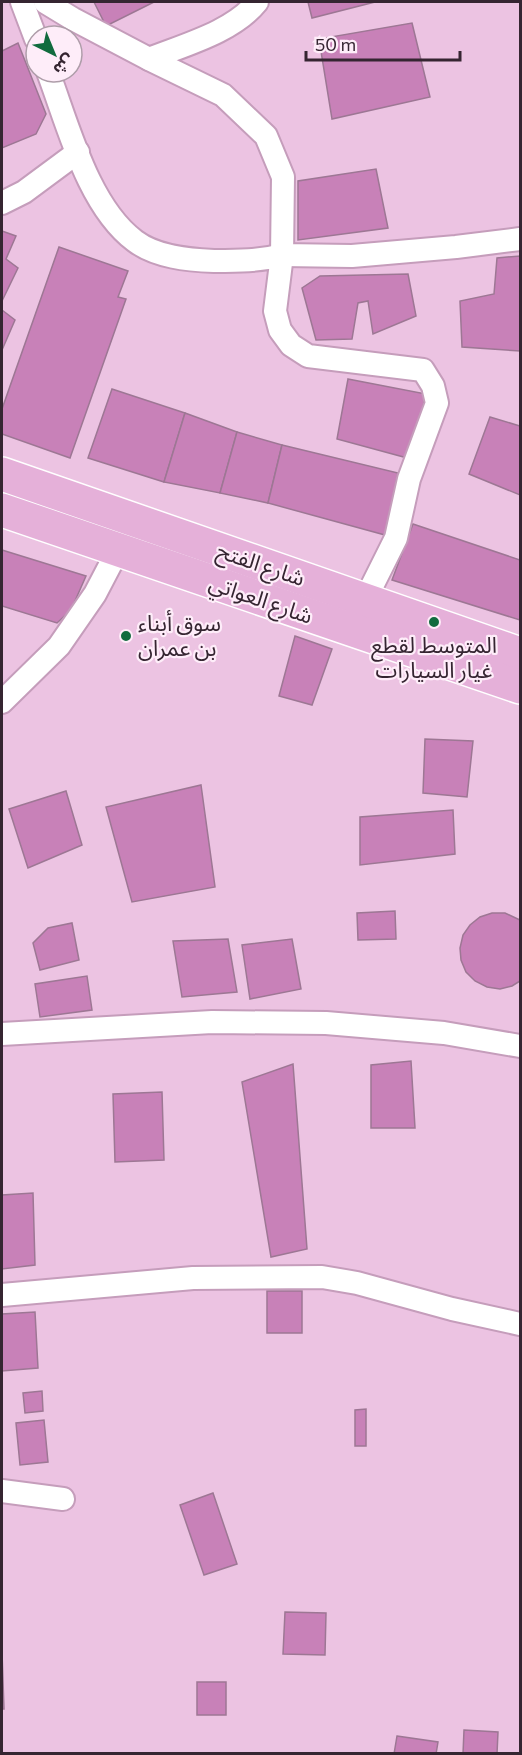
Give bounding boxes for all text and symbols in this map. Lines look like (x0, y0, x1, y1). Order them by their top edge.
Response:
north arrow (24, 24, 84, 84)
scale bar (306, 24, 460, 62)
text: 50 m (315, 33, 356, 55)
text: ش (49, 50, 79, 80)
street label: شارع الفتح (212, 536, 309, 595)
street label: شارع العواتي (204, 568, 317, 633)
place label: سوق أبناء بن عمران (138, 609, 221, 661)
marker: المتوسط لقطع غيار السيارات (427, 615, 441, 629)
marker: سوق أبناء بن عمران (119, 629, 133, 643)
place label: المتوسط لقطع غيار السيارات (371, 631, 497, 684)

